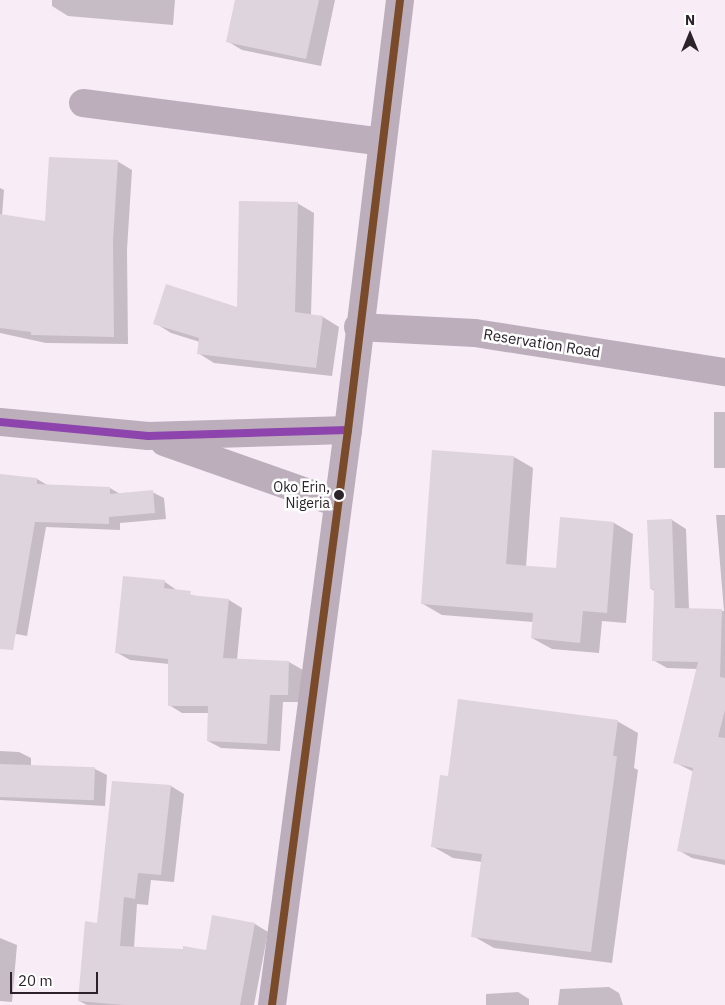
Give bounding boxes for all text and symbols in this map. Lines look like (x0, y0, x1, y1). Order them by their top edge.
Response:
north arrow (665, 10, 715, 60)
text: N (685, 11, 695, 29)
street label: Reservation Road (482, 325, 602, 361)
place label: Oko Erin, Nigeria (273, 479, 330, 512)
marker: Oko Erin, Nigeria (334, 490, 344, 500)
scale bar (12, 962, 100, 994)
text: 20 m (18, 971, 53, 990)

